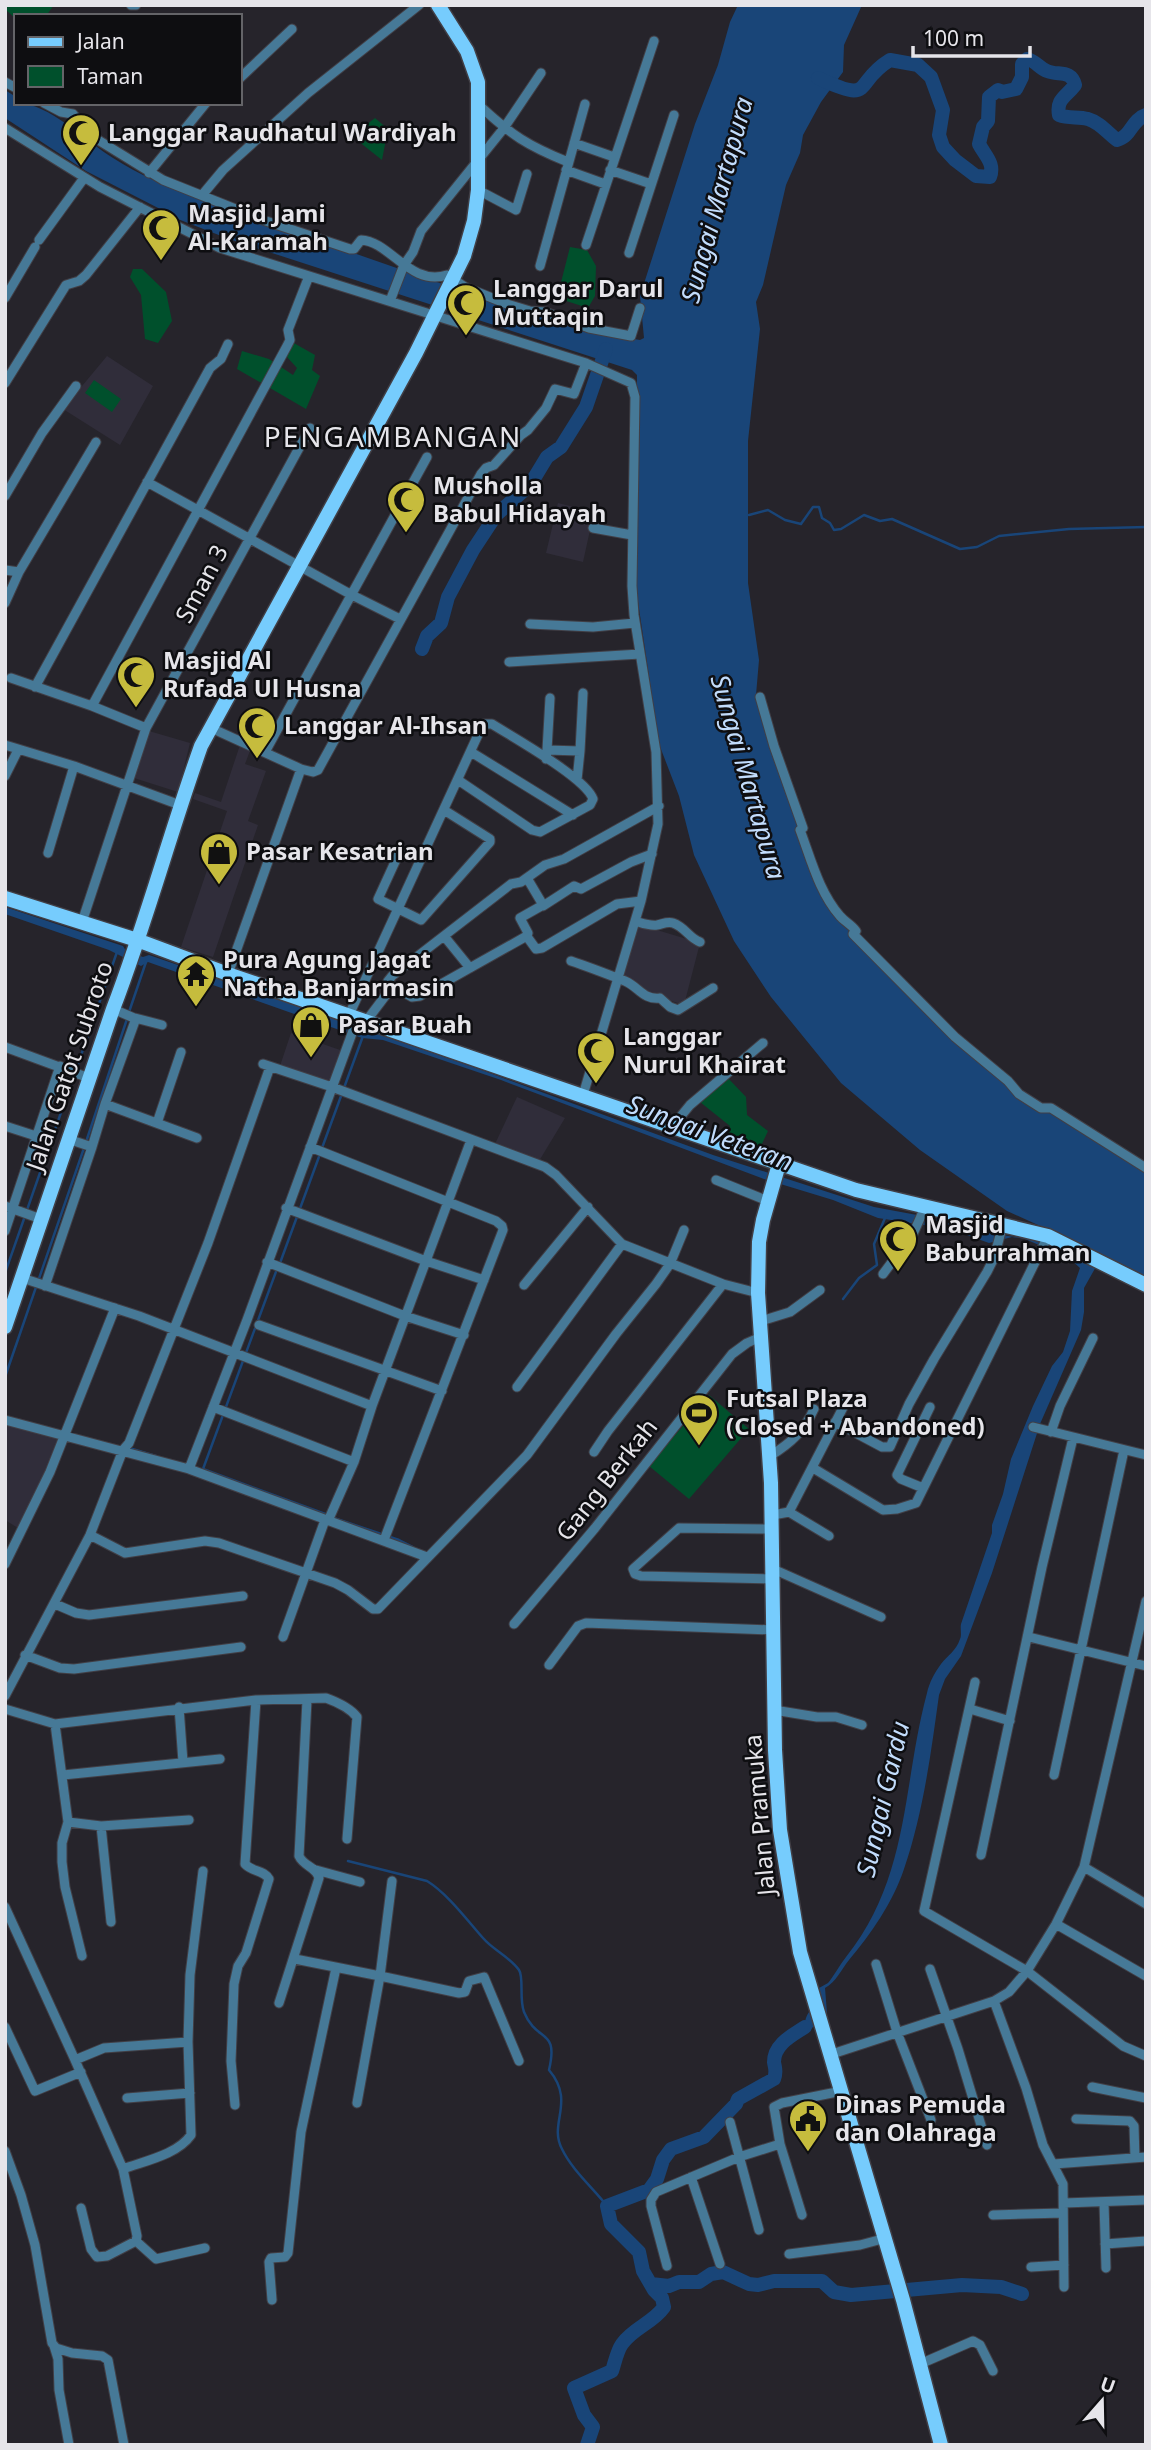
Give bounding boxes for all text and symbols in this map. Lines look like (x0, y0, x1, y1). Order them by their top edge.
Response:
legend (14, 14, 242, 105)
scale bar (913, 14, 1030, 58)
text: 100 m (923, 24, 984, 52)
text: Jalan (75, 27, 125, 55)
text: Taman (77, 62, 143, 90)
water label: Sungai Martapura (671, 93, 761, 307)
mosque icon: Langgar Raudhatul Wardiyah (60, 112, 102, 167)
place label: Langgar Raudhatul Wardiyah (108, 115, 457, 148)
place label: Masjid Jami Al-Karamah (188, 196, 328, 257)
mosque icon: Masjid Jami Al-Karamah (140, 207, 182, 262)
place label: Langgar Darul Muttaqin (493, 271, 664, 332)
mosque icon: Langgar Darul Muttaqin (445, 282, 487, 337)
district label: PENGAMBANGAN (264, 417, 522, 455)
place label: Musholla Babul Hidayah (433, 468, 606, 529)
mosque icon: Musholla Babul Hidayah (385, 479, 427, 534)
street label: Sman 3 (166, 539, 235, 628)
place label: Masjid Al Rufada Ul Husna (163, 643, 361, 704)
mosque icon: Masjid Al Rufada Ul Husna (115, 654, 157, 709)
water label: Sungai Martapura (702, 670, 795, 884)
mosque icon: Langgar Al-Ihsan (236, 705, 278, 760)
place label: Langgar Al-Ihsan (284, 708, 487, 741)
shop icon: Pasar Kesatrian (198, 831, 240, 886)
place label: Pasar Kesatrian (246, 834, 434, 867)
place label: Pura Agung Jagat Natha Banjarmasin (223, 942, 454, 1003)
temple icon: Pura Agung Jagat Natha Banjarmasin (175, 953, 217, 1008)
street label: Jalan Gatot Subroto (17, 956, 120, 1177)
shop icon: Pasar Buah (290, 1004, 332, 1059)
place label: Pasar Buah (338, 1007, 472, 1040)
place label: Langgar Nurul Khairat (623, 1019, 786, 1080)
mosque icon: Langgar Nurul Khairat (575, 1030, 617, 1085)
water label: Sungai Veteran (622, 1085, 799, 1179)
place label: Masjid Baburrahman (925, 1207, 1090, 1268)
mosque icon: Masjid Baburrahman (877, 1218, 919, 1273)
place label: Futsal Plaza (Closed + Abandoned) (726, 1381, 985, 1442)
sports icon: Futsal Plaza (Closed + Abandoned) (678, 1392, 720, 1447)
street label: Gang Berkah (548, 1411, 664, 1547)
water label: Sungai Gardu (847, 1717, 917, 1880)
street label: Jalan Pramuka (735, 1733, 782, 1899)
place label: Dinas Pemuda dan Olahraga (835, 2087, 1006, 2148)
public building icon: Dinas Pemuda dan Olahraga (787, 2098, 829, 2153)
north arrow (1067, 2366, 1137, 2436)
text: U (1097, 2370, 1119, 2400)

